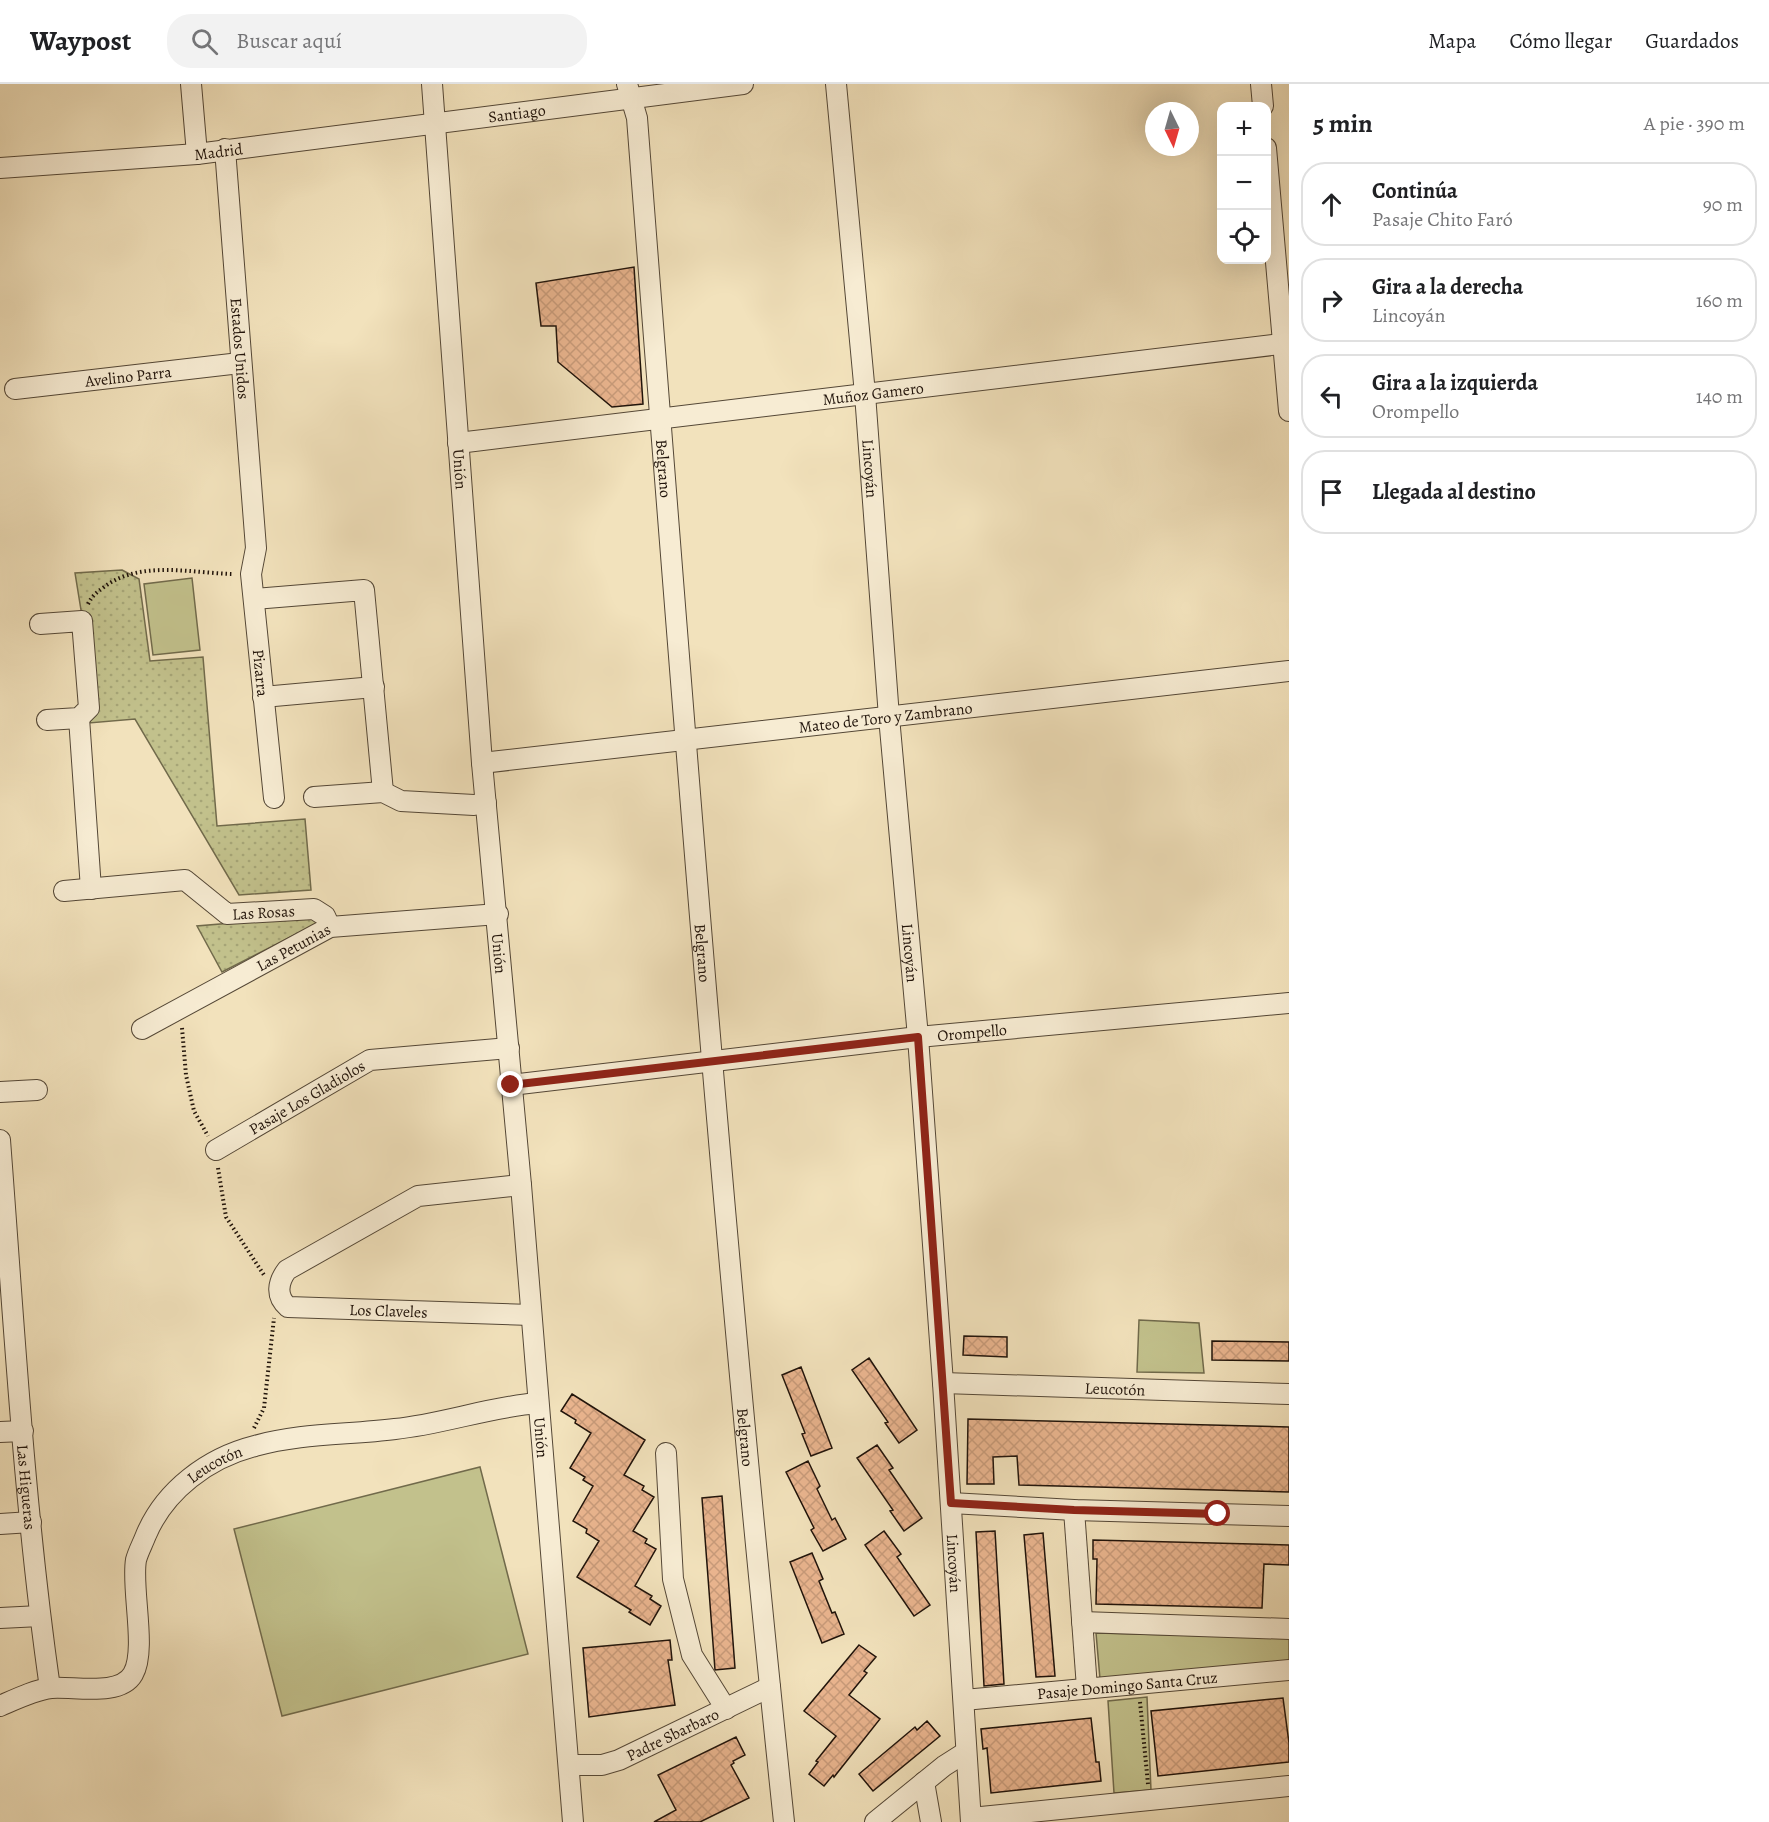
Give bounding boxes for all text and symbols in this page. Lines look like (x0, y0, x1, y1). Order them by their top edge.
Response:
search box (167, 14, 587, 68)
text: Waypost (30, 22, 131, 60)
icon: search (188, 25, 221, 58)
text: Buscar aquí (236, 26, 342, 56)
text: Mapa (1428, 27, 1476, 55)
text: Cómo llegar (1509, 27, 1612, 55)
text: Guardados (1645, 27, 1739, 55)
street label: Santiago (487, 99, 547, 129)
north arrow (1145, 102, 1199, 156)
map controls (1217, 102, 1271, 264)
button: + (1217, 102, 1271, 156)
text: 5 min (1313, 106, 1373, 141)
text: A pie · 390 m (1644, 110, 1745, 137)
street label: Madrid (193, 138, 244, 166)
button: − (1217, 156, 1271, 210)
text: Continúa (1372, 176, 1458, 206)
icon: ahead (1315, 188, 1348, 221)
text: 90 m (1703, 191, 1743, 218)
text: Pasaje Chito Faró (1372, 206, 1513, 233)
button: locate (1217, 210, 1271, 264)
text: Gira a la derecha (1372, 272, 1523, 302)
icon: right (1315, 284, 1348, 317)
text: 160 m (1696, 287, 1743, 314)
street label: Estados Unidos (225, 297, 254, 400)
text: Lincoyán (1372, 302, 1445, 329)
street label: Avelino Parra (83, 361, 173, 393)
text: Gira a la izquierda (1372, 368, 1538, 398)
street label: Muñoz Gamero (821, 377, 925, 411)
icon: left (1315, 380, 1348, 413)
text: 140 m (1696, 383, 1743, 410)
text: Orompello (1372, 398, 1459, 425)
street label: Lincoyán (856, 438, 883, 499)
street label: Belgrano (650, 439, 676, 499)
street label: Unión (447, 448, 472, 490)
icon: arrive (1315, 476, 1348, 509)
text: Llegada al destino (1372, 477, 1536, 507)
street label: Pizarra (247, 648, 274, 698)
street label: Mateo de Toro y Zambrano (797, 697, 974, 739)
street label: Las Rosas (231, 900, 295, 926)
street label: Las Petunias (253, 919, 335, 977)
street label: Belgrano (689, 923, 715, 983)
street label: Lincoyán (896, 923, 923, 983)
street label: Unión (486, 932, 511, 975)
street label: Orompello (936, 1019, 1008, 1047)
street label: Pasaje Los Gladiolos (245, 1055, 369, 1140)
route end (497, 1071, 523, 1097)
street label: Los Claveles (349, 1299, 428, 1324)
street label: Leucotón (1084, 1378, 1146, 1401)
street label: Belgrano (731, 1407, 758, 1467)
street label: Unión (528, 1416, 553, 1459)
street label: Leucotón (182, 1441, 246, 1489)
street label: Las Higueras (11, 1444, 41, 1531)
route start (1204, 1500, 1230, 1526)
street label: Lincoyán (941, 1533, 966, 1594)
street label: Pasaje Domingo Santa Cruz (1036, 1667, 1219, 1705)
street label: Padre Sbarbaro (623, 1703, 723, 1767)

